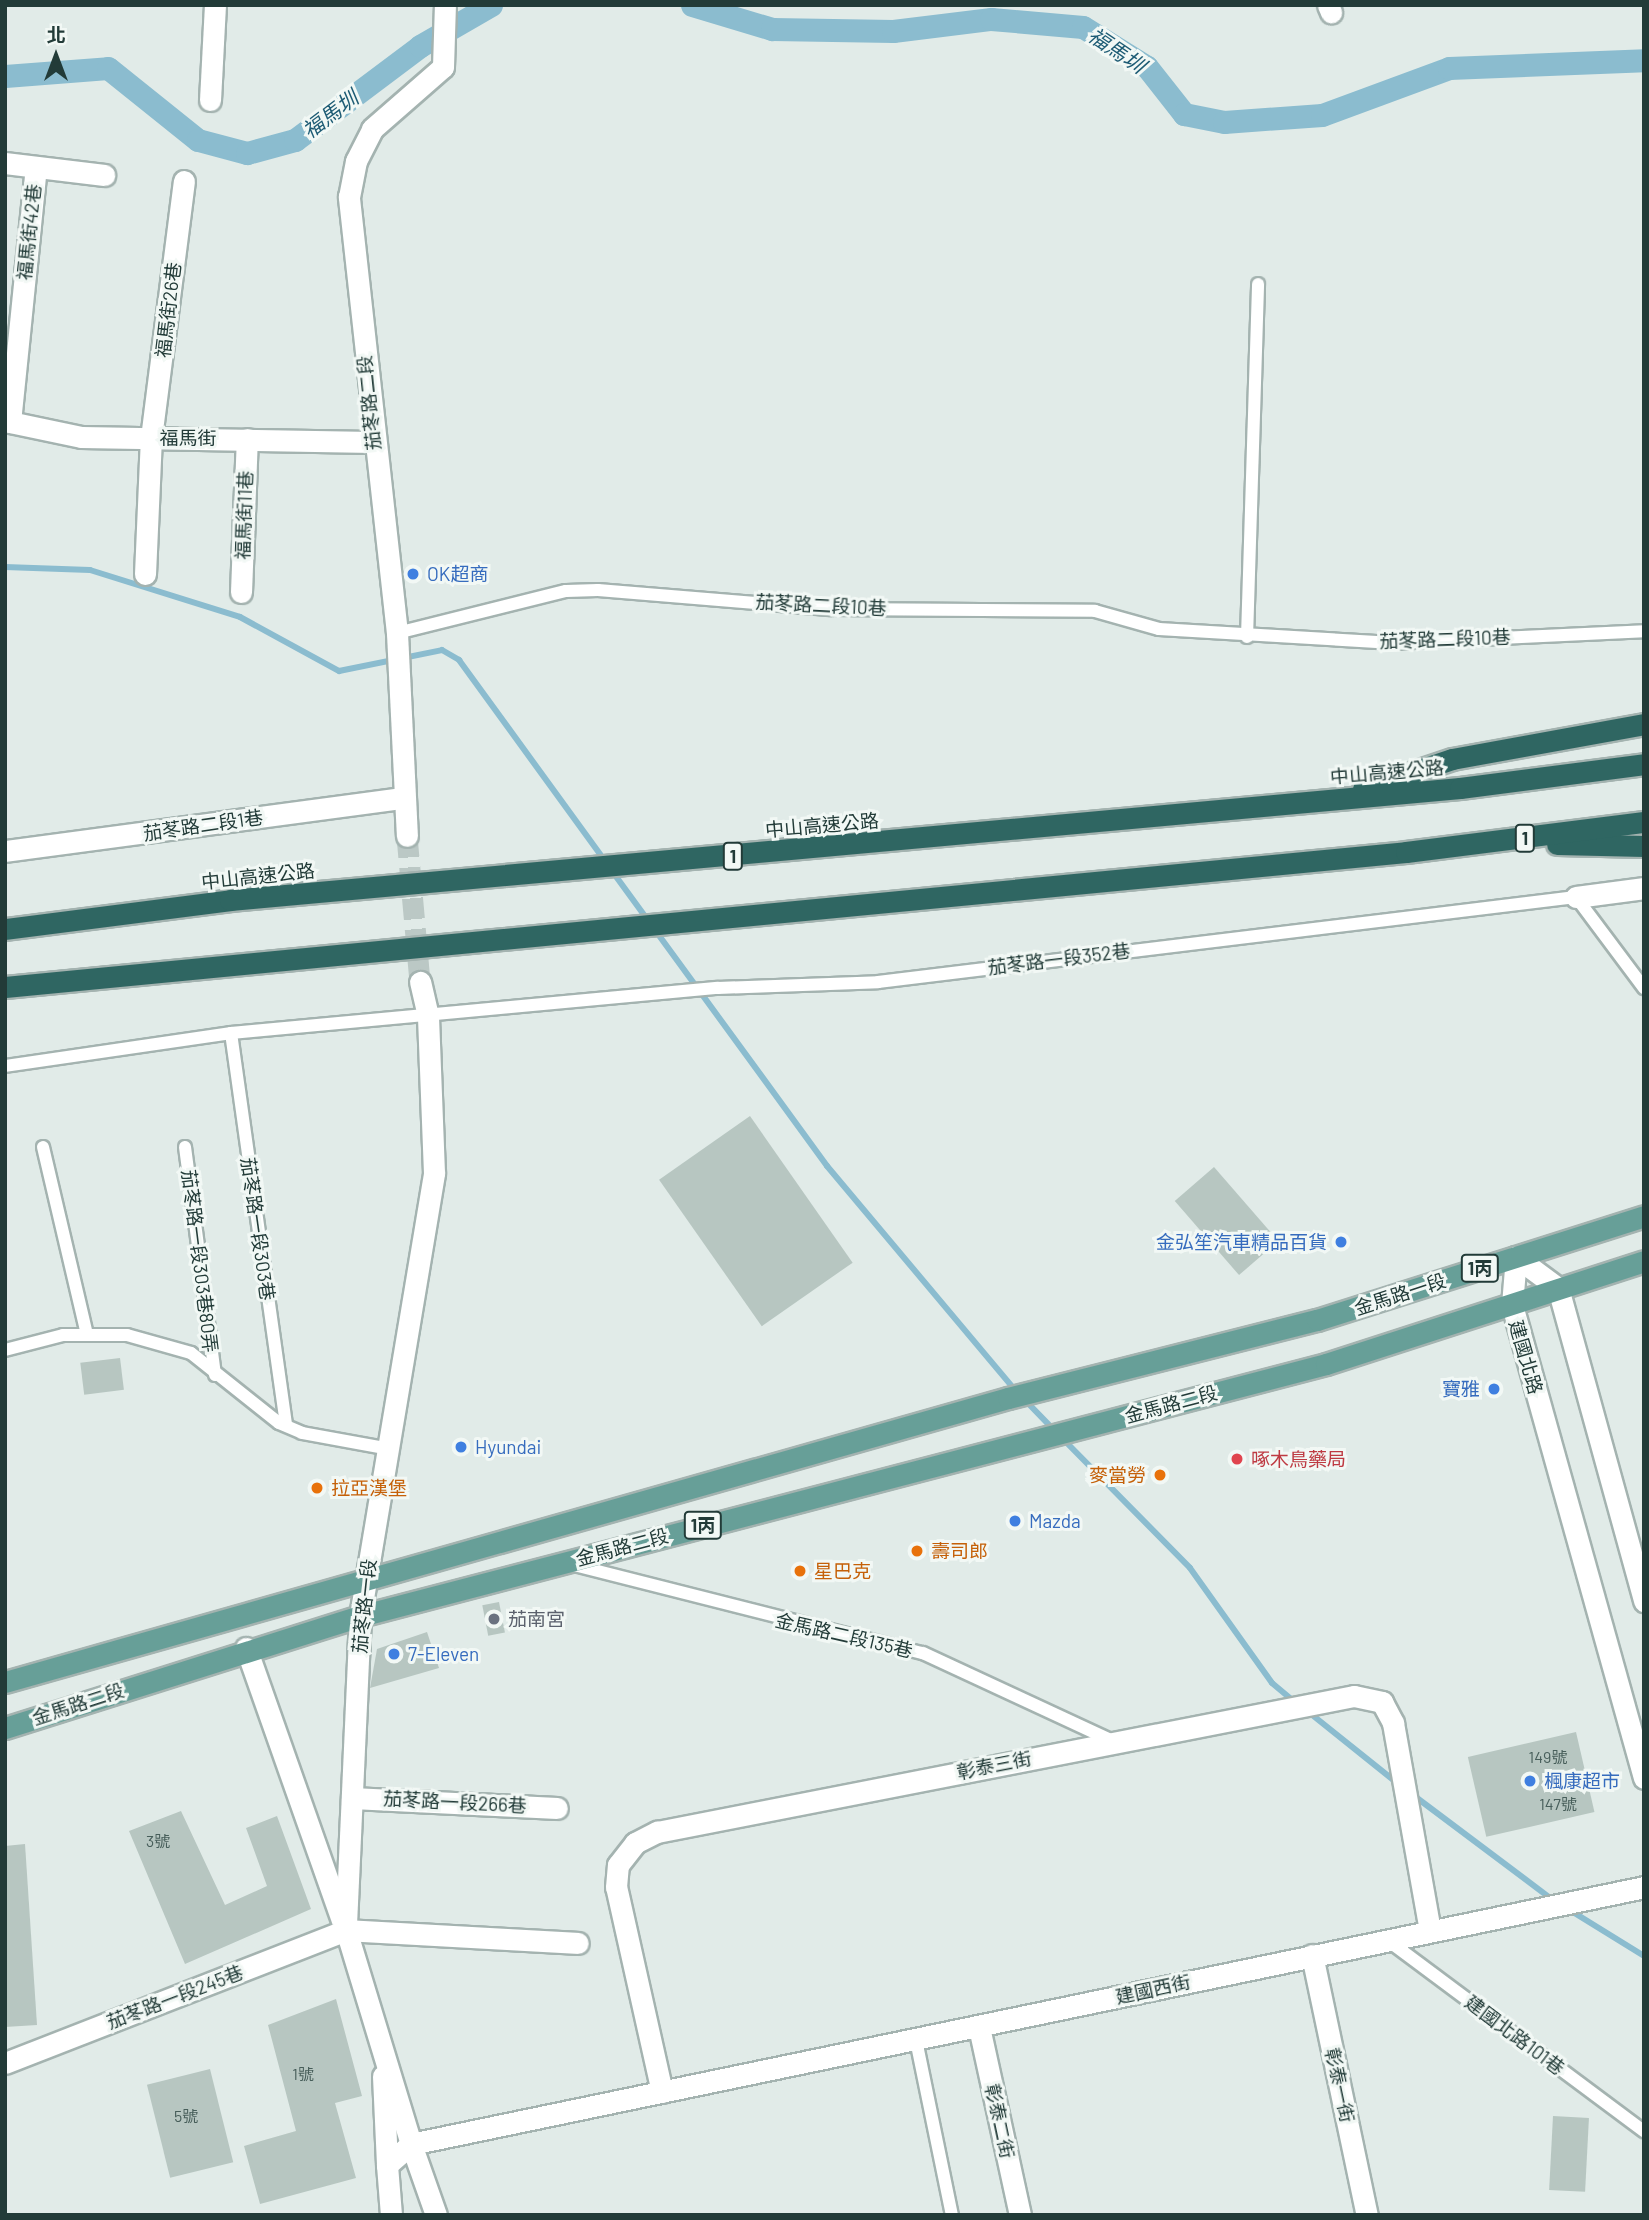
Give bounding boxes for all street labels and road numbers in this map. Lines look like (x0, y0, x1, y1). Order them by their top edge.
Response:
street label: 福馬街42巷 (13, 183, 45, 281)
street label: 福馬街26巷 (151, 261, 185, 359)
street label: 茄苳路二段 (353, 355, 385, 451)
street label: 福馬街 (160, 427, 216, 449)
street label: 福馬街11巷 (231, 470, 257, 560)
street label: 茄苳路二段10巷 (755, 590, 887, 620)
street label: 茄苳路二段10巷 (1379, 625, 1511, 653)
street label: 中山高速公路 (1329, 756, 1445, 788)
street label: 茄苳路二段1巷 (142, 805, 264, 845)
street label: 中山高速公路 (764, 809, 880, 841)
road number: 1 (1514, 824, 1536, 852)
road number: 1 (722, 842, 744, 870)
street label: 中山高速公路 (200, 859, 316, 893)
street label: 茄苳路一段352巷 (986, 939, 1132, 979)
street label: 茄苳路一段303巷 (237, 1156, 279, 1302)
street label: 茄苳路一段303巷80弄 (177, 1168, 223, 1354)
road number: 1丙 (1461, 1254, 1499, 1282)
street label: 金馬路一段 (1351, 1268, 1449, 1320)
street label: 建國北路 (1505, 1317, 1547, 1397)
street label: 金馬路二段 (1122, 1381, 1220, 1427)
road number: 1丙 (684, 1510, 722, 1540)
street label: 金馬路二段 (573, 1524, 671, 1570)
street label: 茄苳路一段 (348, 1558, 380, 1654)
street label: 金馬路二段135巷 (773, 1608, 915, 1662)
street label: 金馬路二段 (29, 1678, 127, 1730)
street label: 彰泰三街 (955, 1747, 1033, 1783)
street label: 茄苳路一段266巷 (383, 1787, 527, 1817)
street label: 茄苳路一段245巷 (104, 1960, 246, 2034)
street label: 建國西街 (1113, 1970, 1193, 2008)
street label: 建國北路101巷 (1461, 1990, 1569, 2080)
street label: 彰泰一街 (1321, 2045, 1359, 2125)
street label: 彰泰二街 (981, 2081, 1019, 2161)

